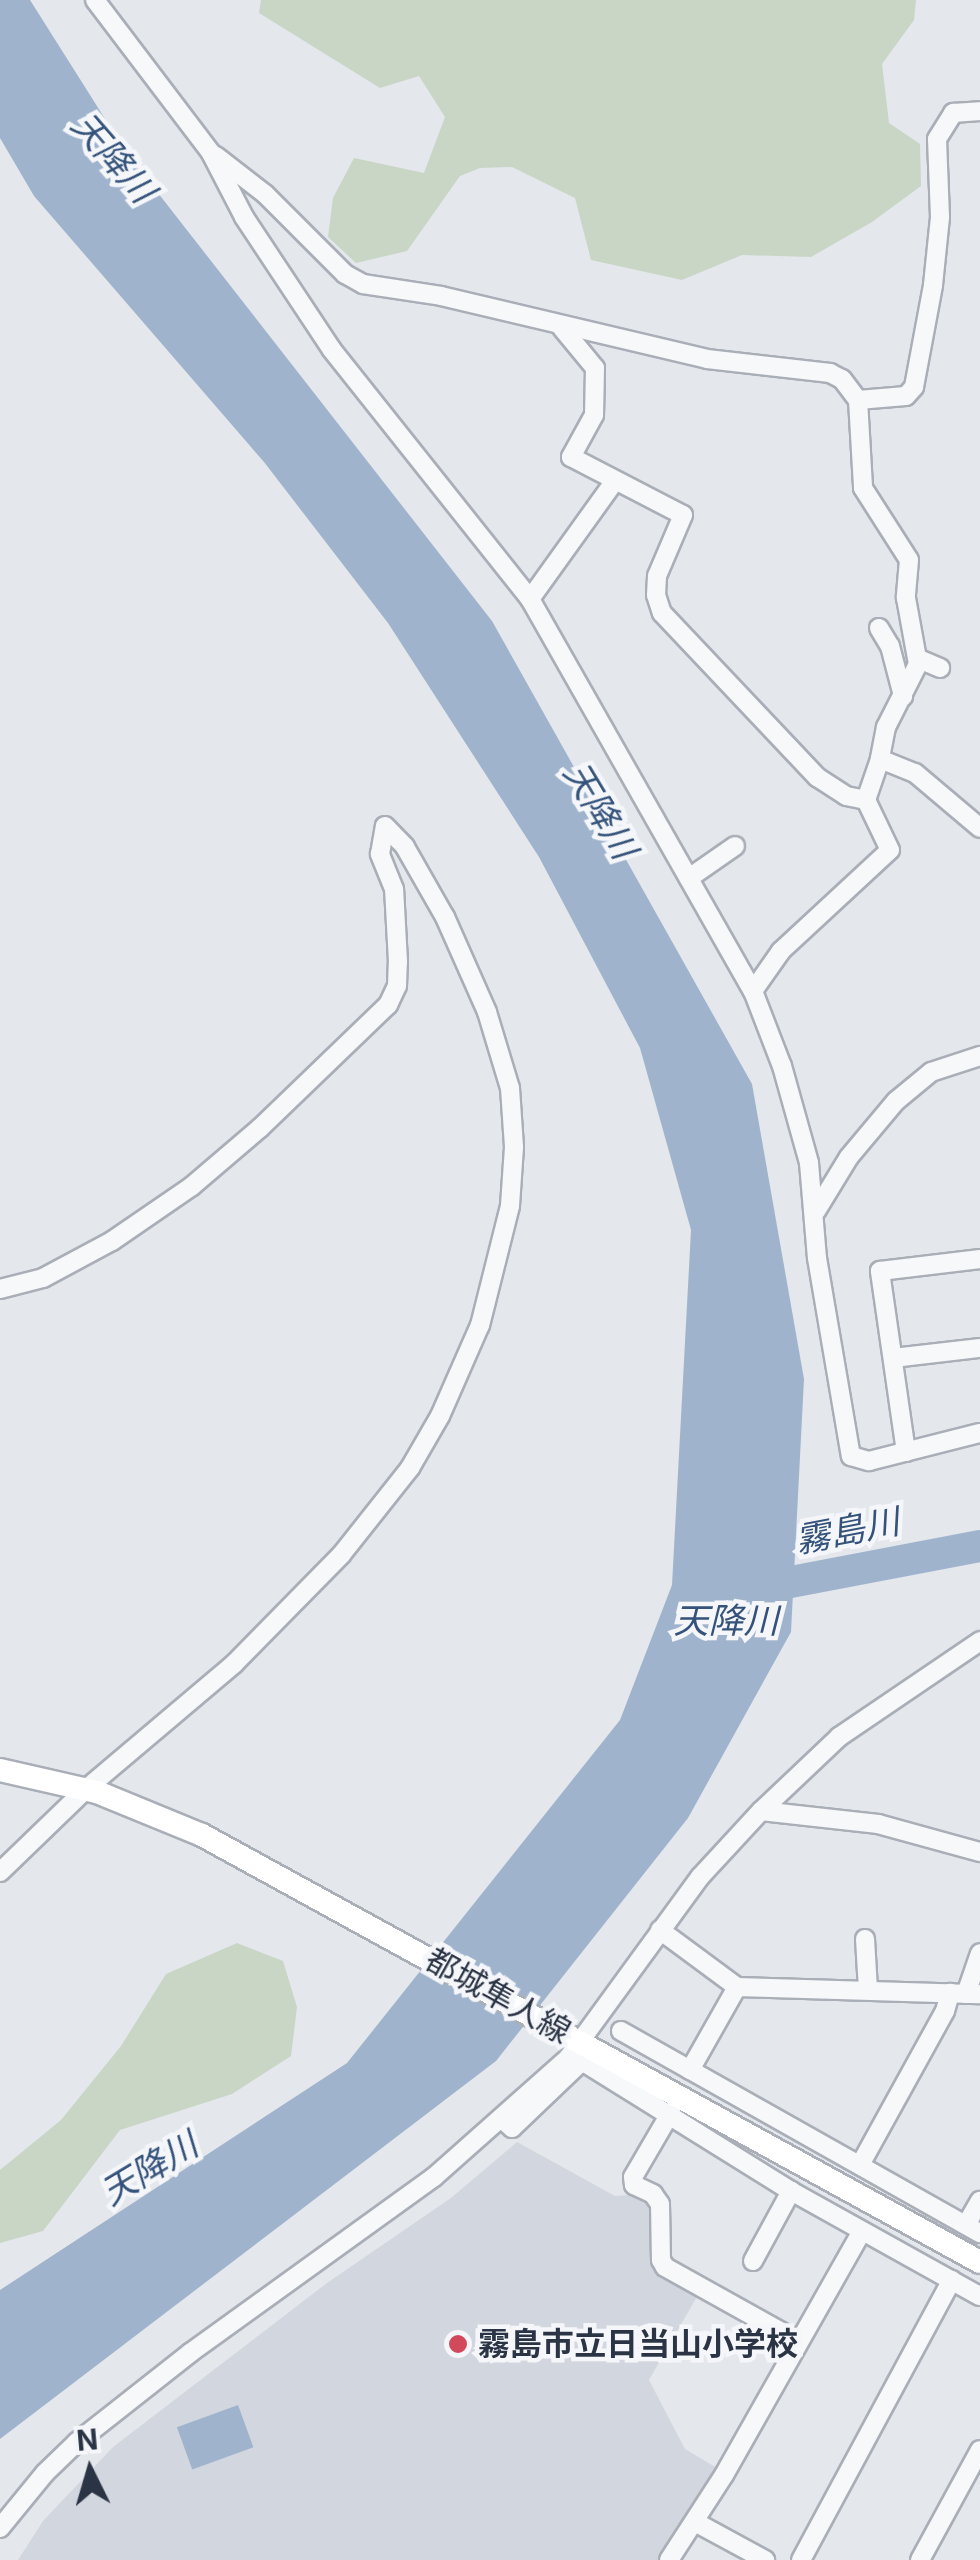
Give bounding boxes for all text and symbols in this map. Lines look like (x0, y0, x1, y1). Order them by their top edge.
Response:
water label: 天降川 (64, 104, 164, 210)
water label: 天降川 (556, 754, 646, 866)
water label: 霧島川 (791, 1499, 903, 1561)
water label: 天降川 (674, 1599, 778, 1641)
street label: 都城隼人線 (419, 1940, 577, 2052)
water label: 天降川 (93, 2123, 205, 2213)
place label: 霧島市立日当山小学校 (478, 2325, 798, 2363)
marker: 霧島市立日当山小学校 (447, 2333, 469, 2355)
north arrow (40, 2420, 140, 2520)
text: N (75, 2422, 99, 2458)

